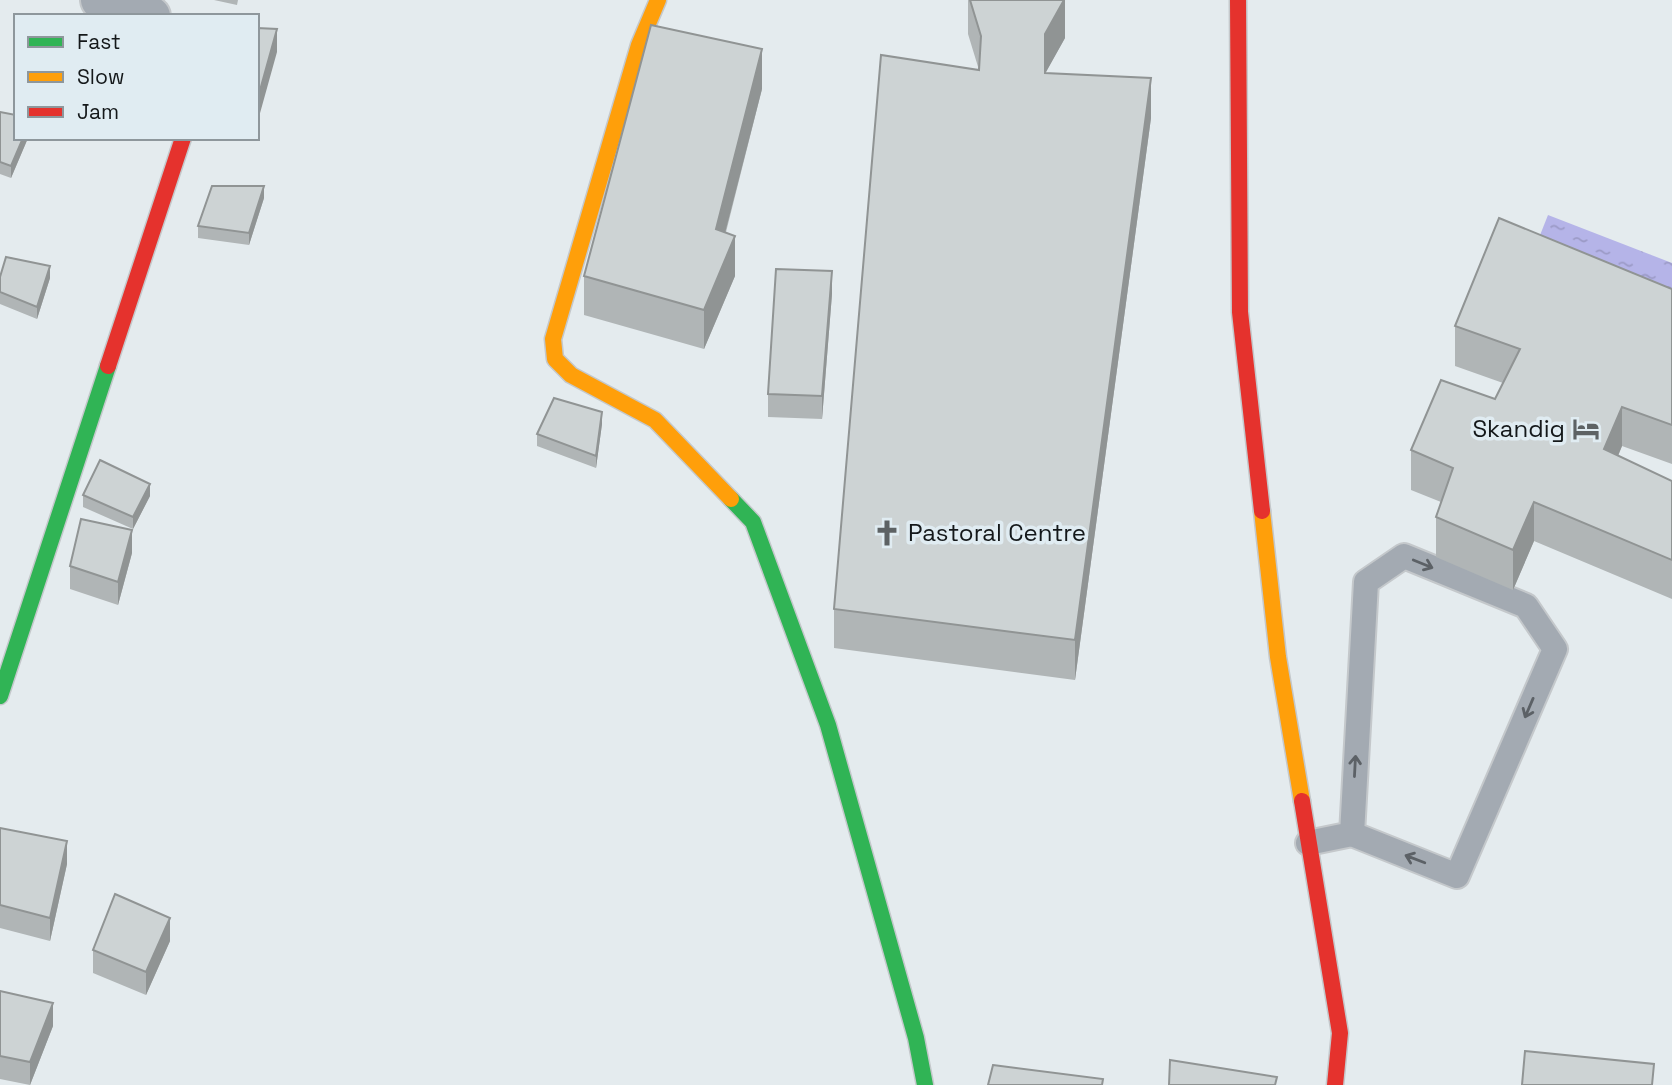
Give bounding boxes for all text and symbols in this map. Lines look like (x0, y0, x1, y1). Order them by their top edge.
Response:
legend (14, 14, 259, 140)
text: Fast (77, 28, 121, 55)
text: Slow (77, 63, 125, 90)
text: Jam (77, 98, 119, 125)
place label: Skandig (1472, 413, 1565, 444)
hotel icon: Skandig (1571, 414, 1601, 444)
place label: Pastoral Centre (908, 517, 1086, 548)
church icon: Pastoral Centre (872, 518, 902, 548)
one-way arrow (1412, 558, 1434, 571)
one-way arrow (1522, 697, 1535, 719)
one-way arrow (1349, 755, 1362, 778)
one-way arrow (1405, 852, 1426, 865)

